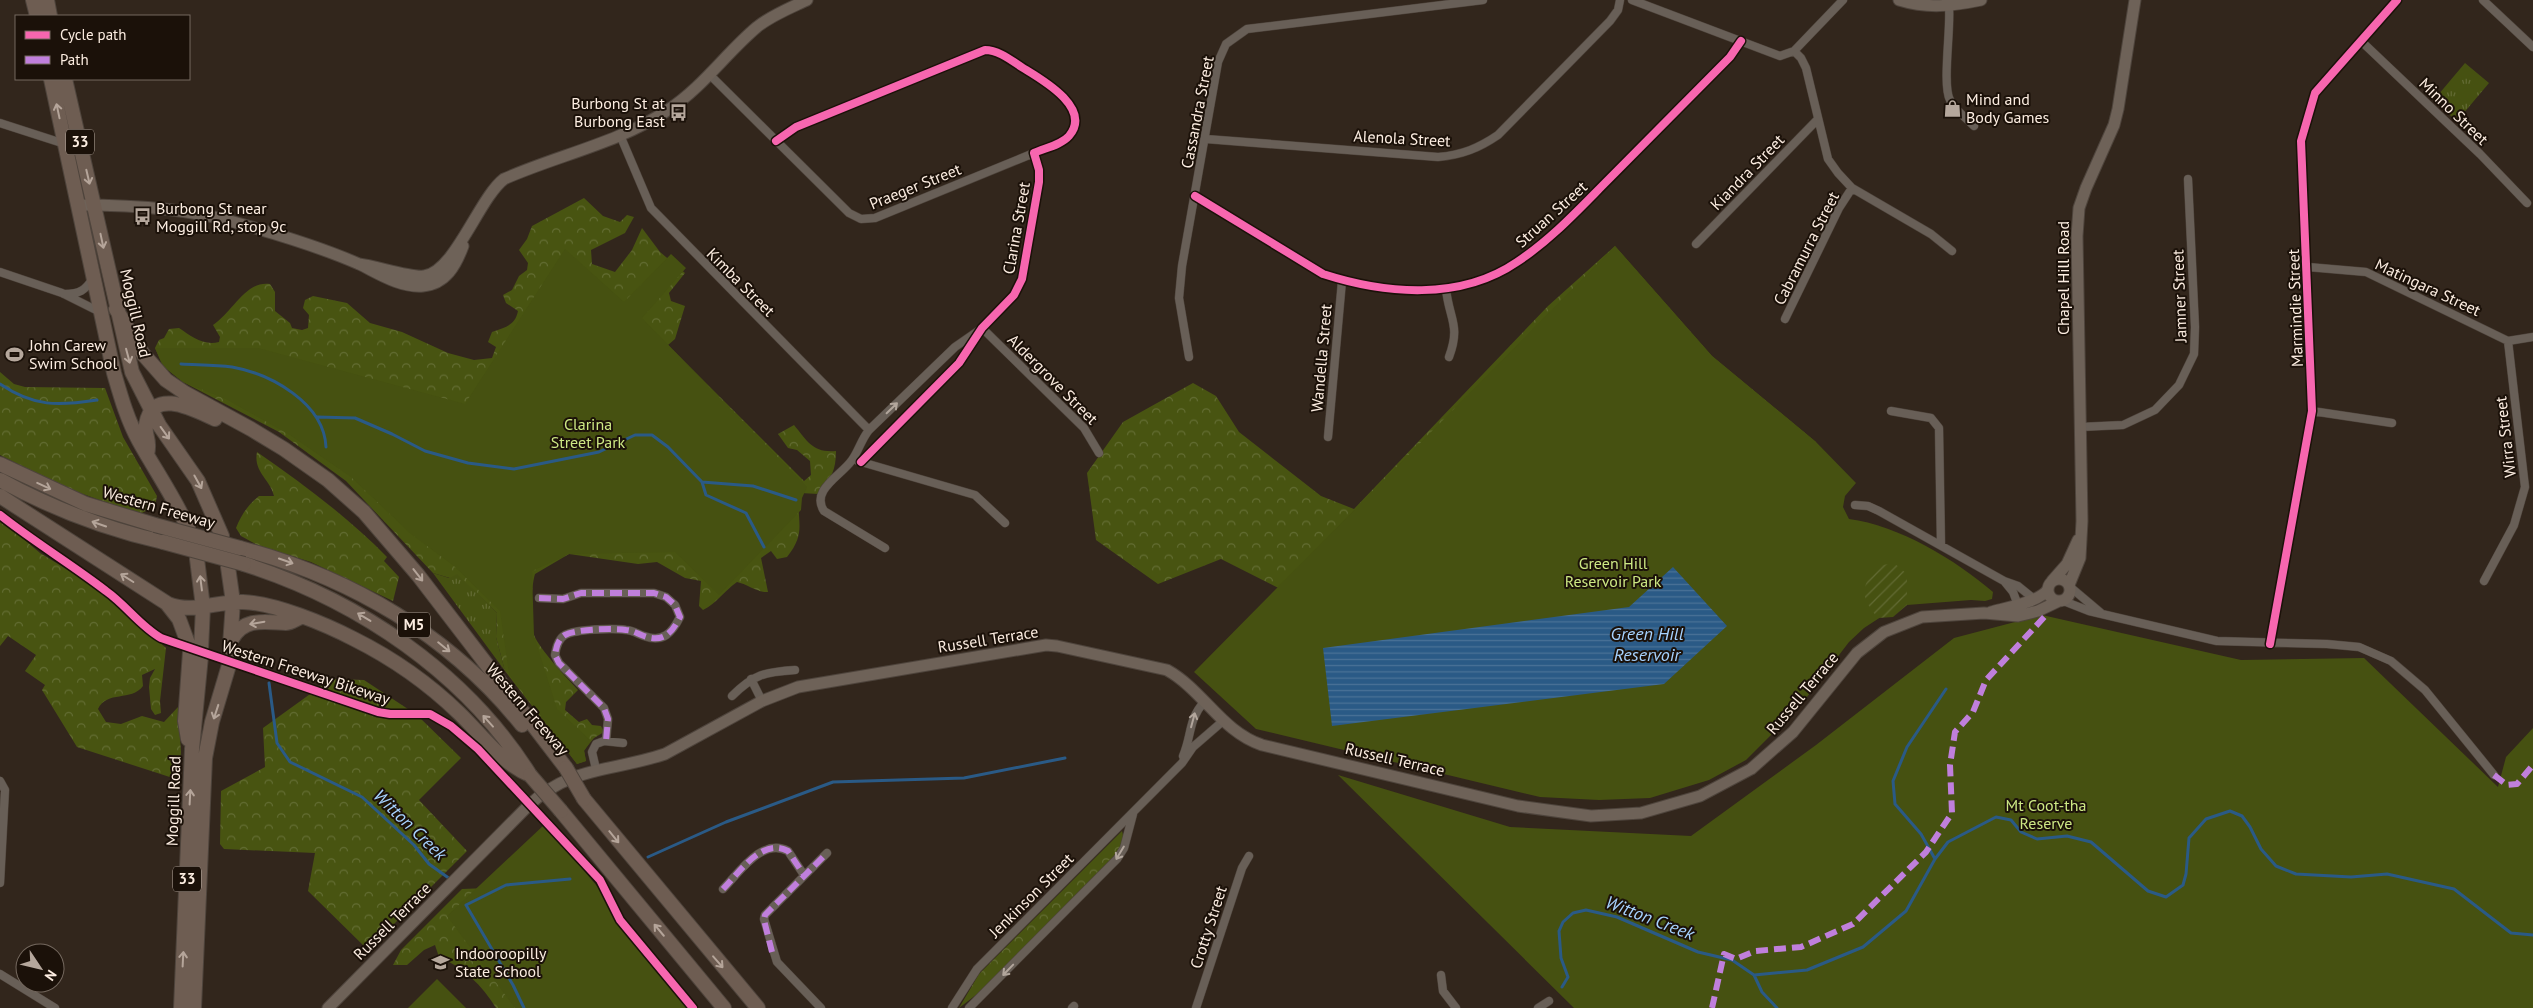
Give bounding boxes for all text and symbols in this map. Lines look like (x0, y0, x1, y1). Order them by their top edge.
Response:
legend (15, 15, 190, 80)
text: Cycle path (60, 25, 126, 44)
text: Path (60, 50, 89, 69)
street label: Cassandra Street (1176, 54, 1218, 170)
street label: Minno Street (2415, 73, 2493, 149)
place label: Mind and Body Games (1966, 89, 2050, 127)
place label: Burbong St at Burbong East (571, 93, 666, 131)
shop icon: Mind and Body Games (1942, 98, 1962, 118)
bus stop icon: Burbong St at Burbong East (669, 102, 689, 122)
one-way arrow (53, 104, 62, 120)
street label: Alenola Street (1353, 125, 1452, 151)
street label: Kiandra Street (1706, 129, 1789, 214)
road number: 33 (66, 130, 94, 154)
street label: Praeger Street (866, 158, 964, 213)
one-way arrow (84, 169, 93, 185)
street label: Struan Street (1511, 176, 1591, 251)
street label: Clarina Street (998, 180, 1034, 276)
street label: Cabramurra Street (1769, 188, 1843, 308)
place label: Burbong St near Moggill Rd, stop 9c (156, 198, 287, 236)
bus stop icon: Burbong St near Moggill Rd, stop 9c (132, 207, 152, 227)
street label: Chapel Hill Road (2053, 221, 2073, 335)
one-way arrow (97, 233, 107, 249)
street label: Kimba Street (703, 244, 780, 321)
street label: Marmindie Street (2283, 248, 2307, 367)
street label: Jamner Street (2167, 249, 2191, 344)
street label: Matingara Street (2372, 254, 2484, 320)
street label: Moggill Road (116, 267, 156, 359)
street label: Wandella Street (1306, 303, 1336, 413)
street label: Aldergrove Street (1004, 330, 1103, 429)
place label: John Carew Swim School (28, 335, 117, 373)
sports icon: John Carew Swim School (5, 344, 25, 364)
one-way arrow (123, 348, 133, 364)
street label: Wirra Street (2490, 395, 2520, 479)
one-way arrow (885, 402, 898, 414)
park label: Clarina Street Park (551, 414, 626, 452)
one-way arrow (160, 426, 170, 440)
one-way arrow (193, 474, 203, 489)
one-way arrow (36, 481, 51, 491)
street label: Western Freeway (100, 481, 218, 533)
one-way arrow (91, 518, 107, 528)
park label: Green Hill Reservoir Park (1565, 553, 1662, 591)
one-way arrow (278, 557, 294, 567)
one-way arrow (413, 568, 423, 582)
one-way arrow (120, 573, 134, 583)
one-way arrow (196, 575, 206, 591)
one-way arrow (357, 612, 371, 622)
road number: M5 (398, 612, 430, 638)
one-way arrow (250, 618, 266, 628)
street label: Russell Terrace (936, 621, 1040, 657)
water label: Green Hill Reservoir (1610, 622, 1684, 666)
street label: Western Freeway Bikeway (219, 635, 393, 709)
one-way arrow (437, 642, 450, 653)
street label: Russell Terrace (1762, 648, 1842, 738)
street label: Western Freeway (482, 659, 574, 760)
one-way arrow (210, 703, 220, 719)
one-way arrow (1189, 712, 1198, 728)
one-way arrow (482, 715, 493, 728)
street label: Russell Terrace (1343, 738, 1447, 780)
street label: Moggill Road (161, 756, 185, 846)
water label: Witton Creek (369, 784, 452, 866)
one-way arrow (186, 789, 195, 805)
park label: Mt Coot-tha Reserve (2006, 795, 2086, 833)
one-way arrow (609, 830, 620, 843)
one-way arrow (1115, 846, 1126, 860)
street label: Jenkinson Street (984, 848, 1078, 942)
road number: 33 (173, 866, 201, 892)
street label: Russell Terrace (349, 878, 435, 964)
street label: Crotty Street (1185, 883, 1231, 971)
water label: Witton Creek (1603, 890, 1699, 945)
one-way arrow (654, 924, 665, 937)
north arrow (15, 943, 65, 993)
place label: Indooroopilly State School (455, 943, 547, 981)
one-way arrow (178, 952, 187, 968)
school or university icon: Indooroopilly State School (431, 952, 451, 972)
one-way arrow (712, 955, 723, 968)
one-way arrow (1003, 964, 1015, 976)
text: N (41, 967, 61, 984)

